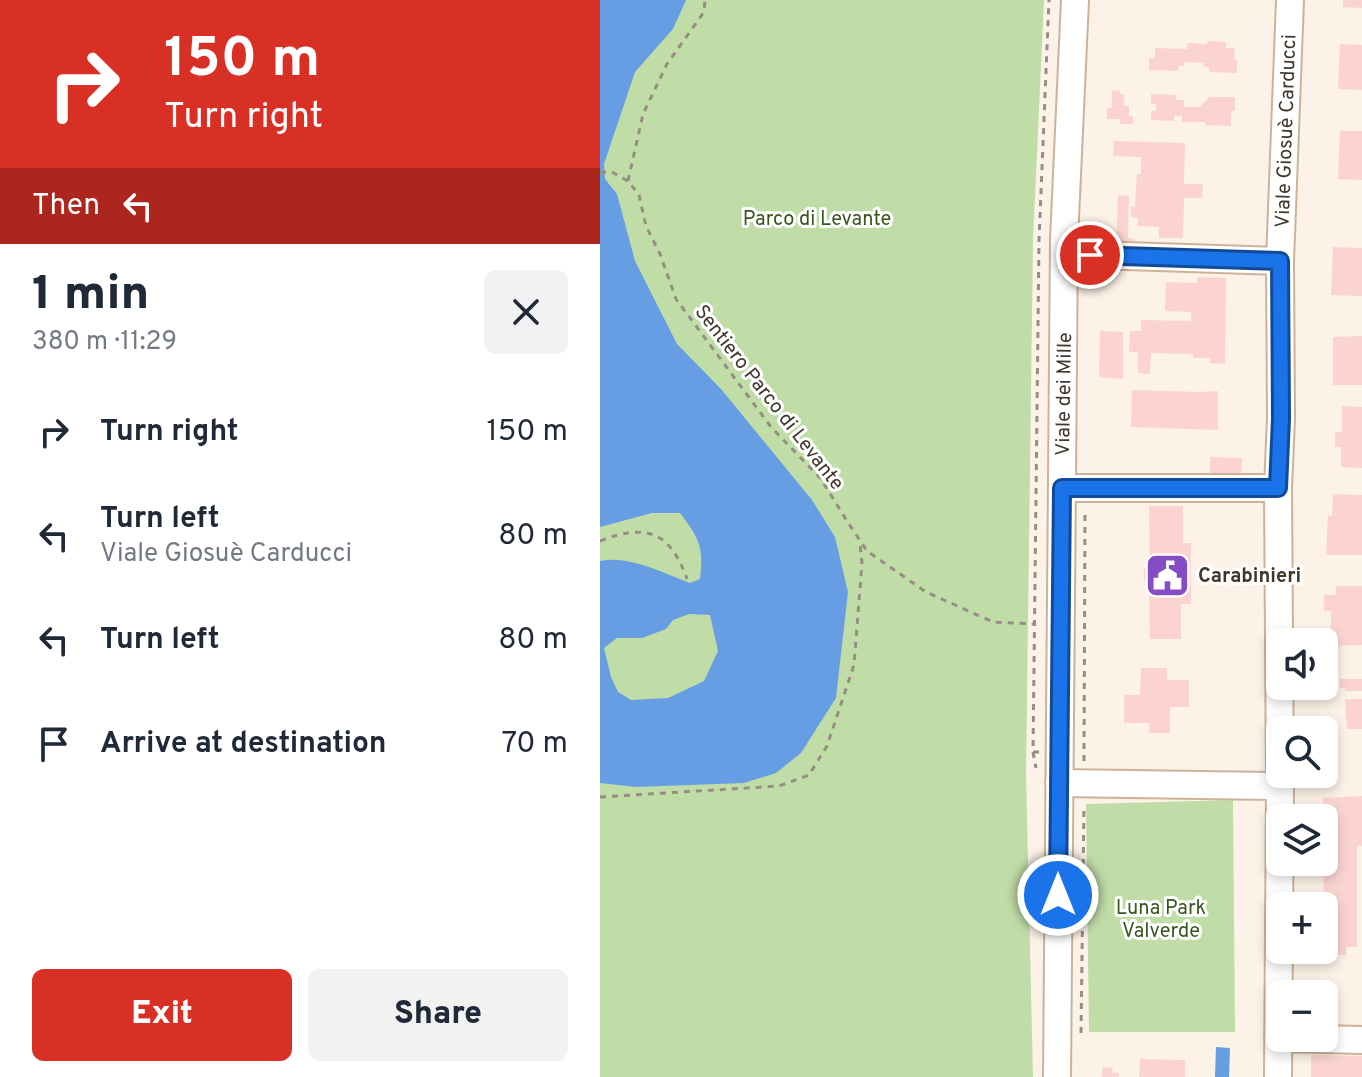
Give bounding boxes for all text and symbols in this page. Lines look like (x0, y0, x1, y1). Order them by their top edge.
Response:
text: 150 m (164, 26, 320, 96)
icon: right (32, 32, 136, 136)
street label: Viale Giosuè Carducci (1271, 34, 1303, 228)
text: Turn right (164, 95, 323, 141)
icon: left (116, 184, 160, 228)
text: Then (32, 188, 100, 225)
park label: Parco di Levante (743, 207, 891, 233)
pin (1056, 221, 1124, 289)
icon: arrive (1068, 233, 1112, 277)
text: 1 min (32, 266, 149, 326)
button: close (484, 270, 568, 354)
street label: Sentiero Parco di Levante (688, 300, 849, 496)
text: 380 m · 11:29 (32, 326, 177, 359)
street label: Viale dei Mille (1051, 332, 1079, 456)
icon: right (32, 410, 76, 454)
text: Turn right (100, 414, 238, 451)
text: 150 m (487, 414, 568, 451)
text: Turn left (100, 501, 220, 538)
icon: left (32, 514, 76, 558)
text: 80 m (498, 518, 568, 555)
text: Viale Giosuè Carducci (100, 538, 352, 571)
public building icon: Carabinieri (1143, 551, 1191, 599)
place label: Carabinieri (1198, 564, 1301, 590)
icon: left (32, 618, 76, 662)
text: Turn left (100, 622, 220, 659)
text: 80 m (498, 622, 568, 659)
map controls (1266, 628, 1338, 1052)
button: sound (1266, 628, 1338, 700)
button: search (1266, 716, 1338, 788)
icon: arrive (32, 722, 76, 766)
text: Arrive at destination (100, 726, 386, 763)
text: 70 m (502, 726, 568, 763)
button: layers (1266, 804, 1338, 876)
position arrow (1016, 853, 1100, 937)
button: + (1266, 892, 1338, 964)
park label: Luna Park Valverde (1116, 896, 1206, 945)
button: Exit (32, 969, 292, 1061)
button: Share (308, 969, 568, 1061)
button: − (1266, 980, 1338, 1052)

